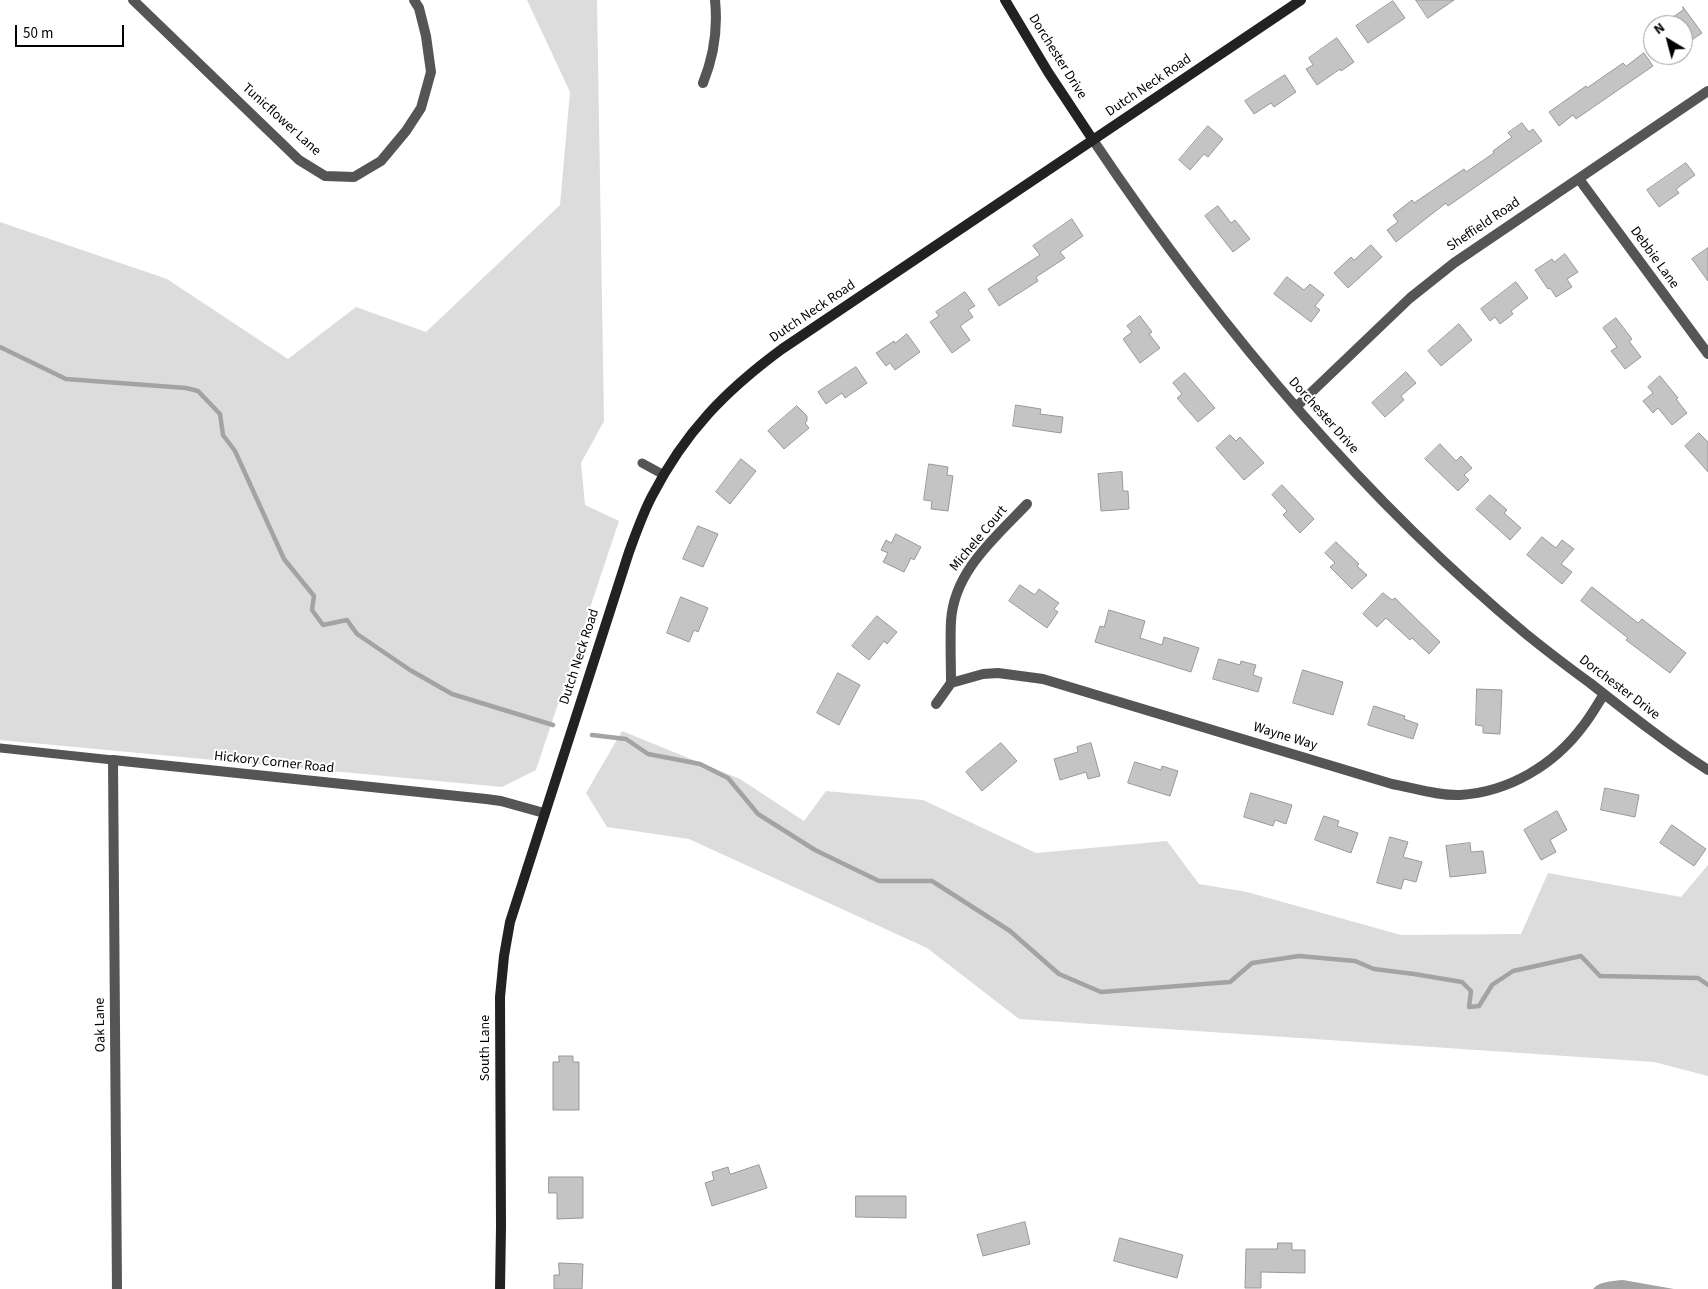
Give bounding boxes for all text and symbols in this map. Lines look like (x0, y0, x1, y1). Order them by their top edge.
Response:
street label: Dorchester Drive (1024, 11, 1090, 103)
scale bar (18, 15, 126, 47)
north arrow (1643, 15, 1693, 65)
text: N (1650, 18, 1669, 40)
text: 50 m (23, 23, 53, 44)
street label: Dutch Neck Road (1103, 51, 1195, 121)
street label: Tunicflower Lane (238, 80, 324, 160)
street label: Sheffield Road (1444, 194, 1524, 256)
street label: Debbie Lane (1626, 224, 1682, 292)
street label: Dutch Neck Road (767, 277, 859, 347)
street label: Dorchester Drive (1284, 374, 1362, 458)
street label: Michele Court (947, 503, 1011, 575)
street label: Dutch Neck Road (557, 607, 603, 707)
street label: Dorchester Drive (1575, 652, 1663, 724)
street label: Wayne Way (1251, 719, 1319, 755)
street label: Hickory Corner Road (213, 748, 335, 778)
street label: Oak Lane (92, 998, 110, 1052)
street label: South Lane (478, 1015, 494, 1081)

